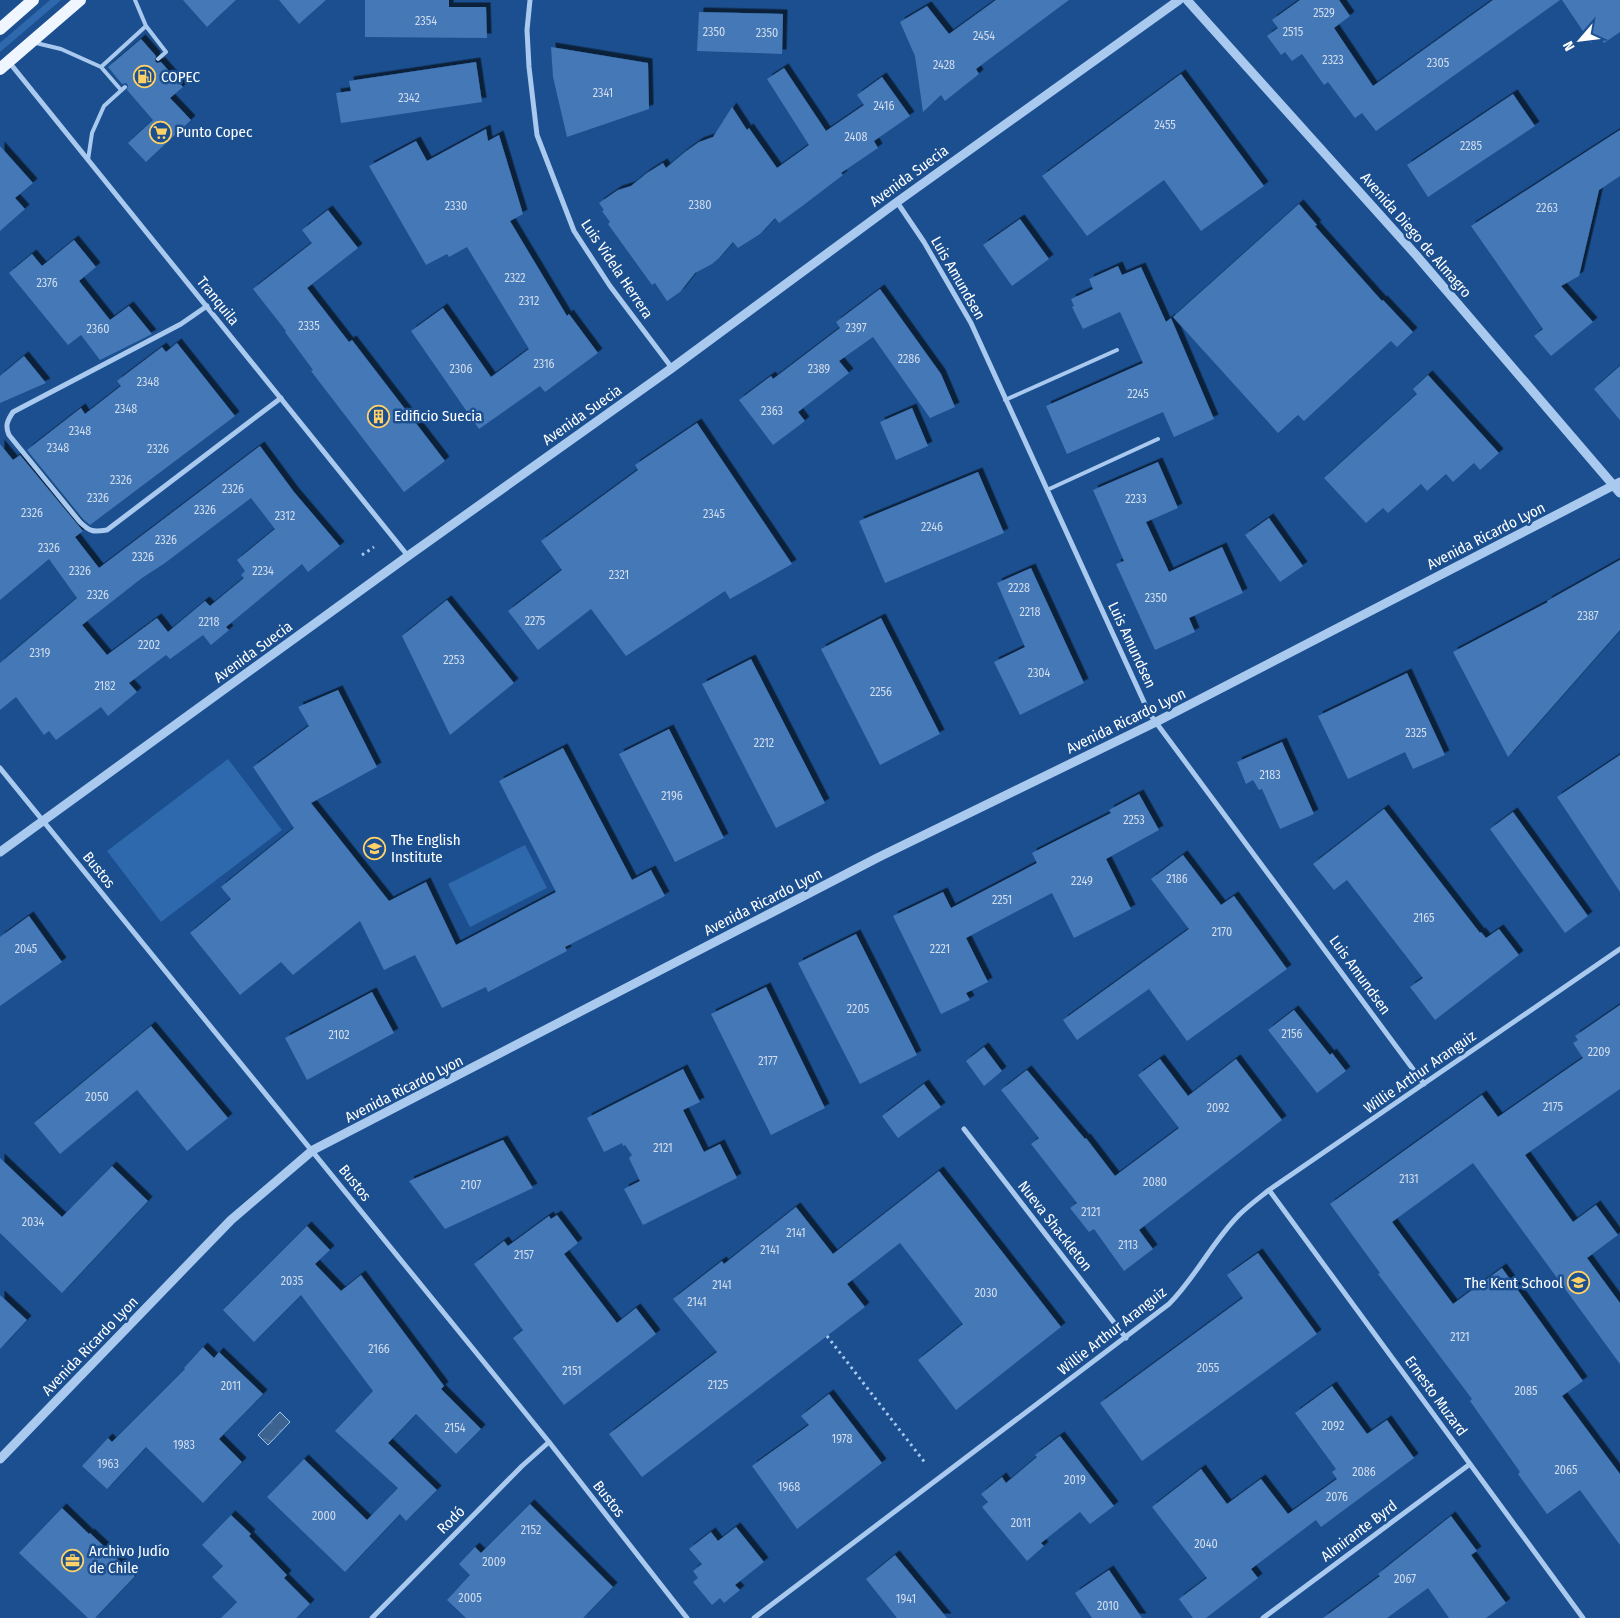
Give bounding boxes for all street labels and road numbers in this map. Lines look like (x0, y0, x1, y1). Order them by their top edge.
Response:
street label: Avenida Suecia (866, 141, 952, 211)
street label: Avenida Diego de Almagro (1357, 169, 1475, 301)
street label: Luis Videla Herrera (577, 216, 657, 322)
street label: Luis Amundsen (927, 233, 989, 323)
street label: Tranquila (193, 273, 243, 329)
street label: Avenida Suecia (539, 381, 625, 449)
street label: Avenida Ricardo Lyon (1424, 498, 1548, 574)
street label: Luis Amundsen (1104, 599, 1160, 691)
street label: Avenida Suecia (210, 617, 296, 687)
street label: Avenida Ricardo Lyon (1063, 684, 1189, 758)
street label: Bustos (79, 848, 119, 892)
street label: Avenida Ricardo Lyon (701, 864, 825, 940)
street label: Luis Amundsen (1325, 932, 1395, 1018)
street label: Willie Arthur Aranguiz (1361, 1027, 1480, 1117)
street label: Avenida Ricardo Lyon (342, 1051, 466, 1127)
street label: Bustos (335, 1161, 375, 1205)
street label: Nueva Shackleton (1014, 1177, 1096, 1275)
street label: Willie Arthur Aranguiz (1054, 1283, 1170, 1379)
street label: Avenida Ricardo Lyon (38, 1293, 142, 1399)
street label: Ernesto Muzard (1401, 1353, 1471, 1439)
street label: Bustos (589, 1477, 629, 1521)
street label: Almirante Byrd (1317, 1497, 1401, 1565)
street label: Rodó (433, 1502, 469, 1538)

